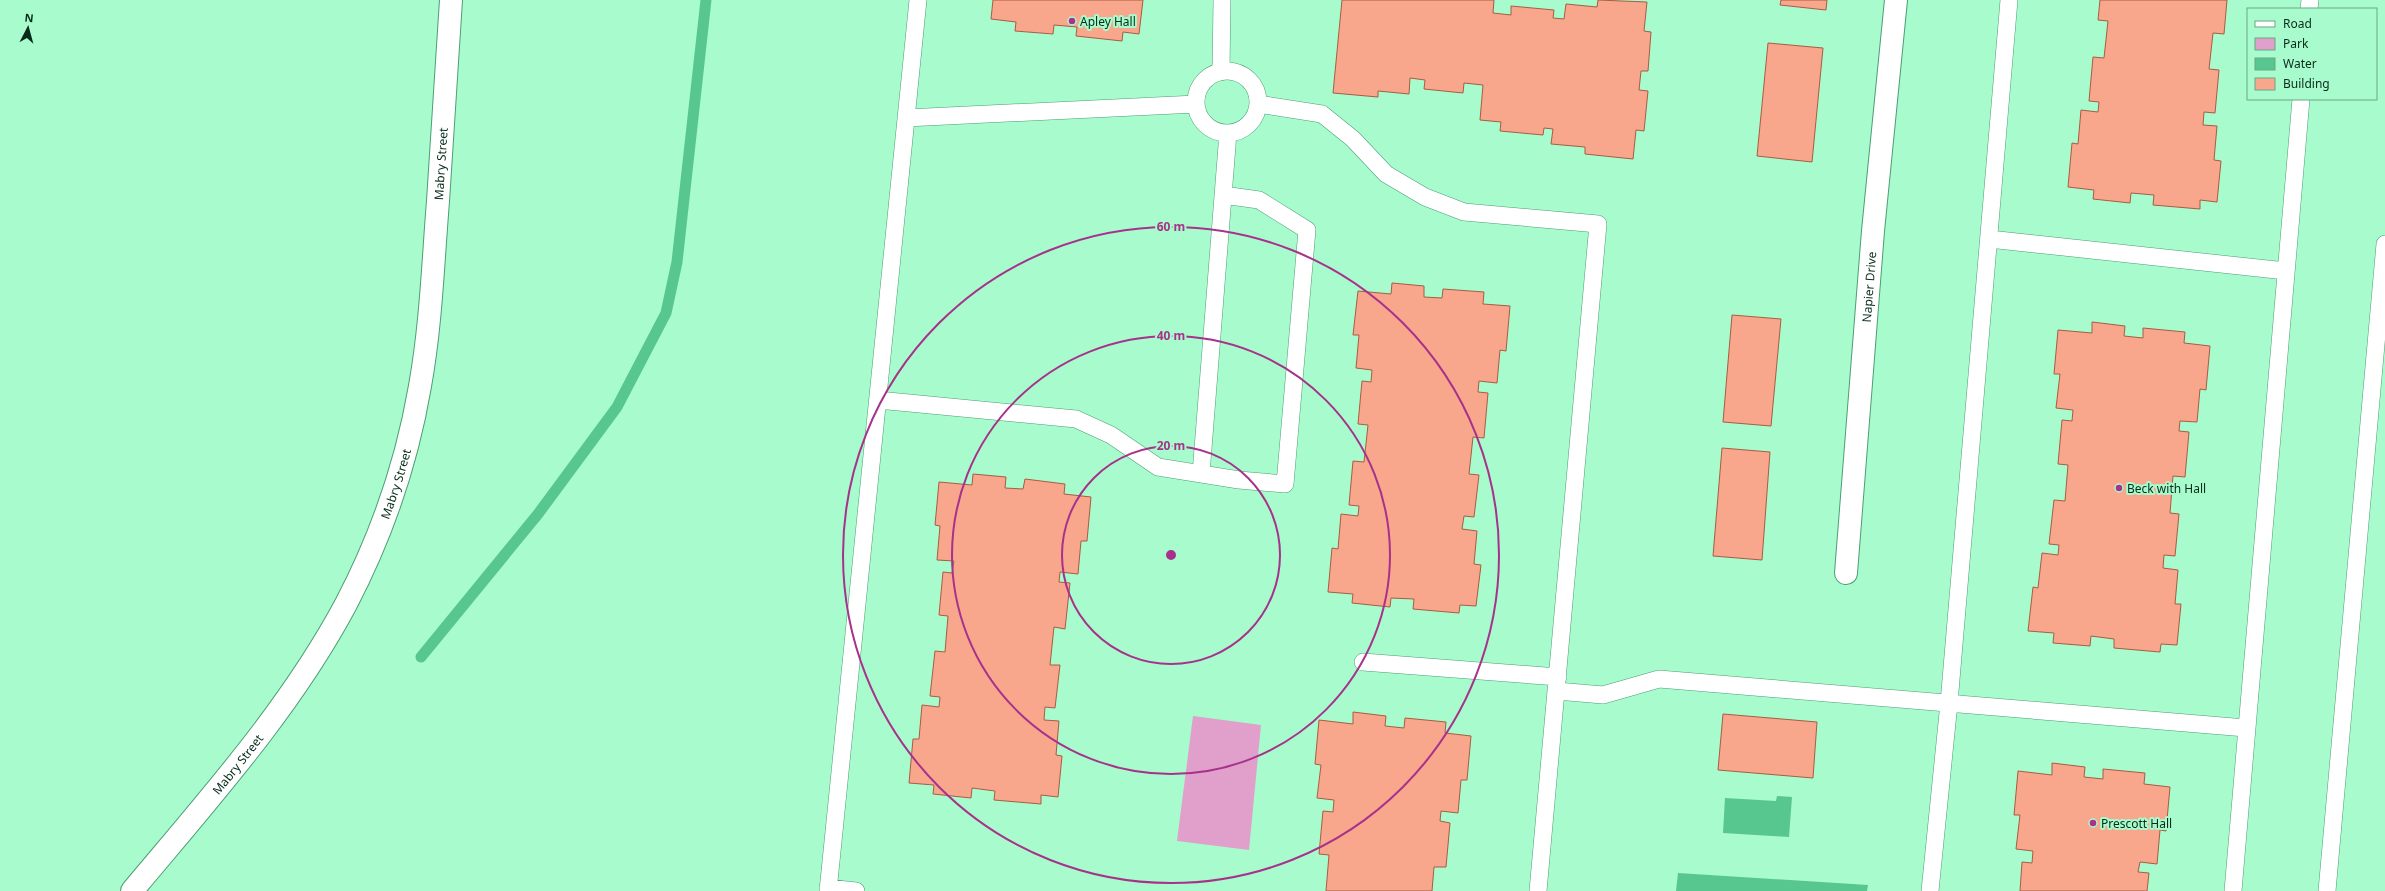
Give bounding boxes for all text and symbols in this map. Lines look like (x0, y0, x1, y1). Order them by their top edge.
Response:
north arrow (8, 8, 48, 48)
legend (2247, 8, 2377, 100)
text: N (24, 10, 34, 25)
place label: Apley Hall (1080, 13, 1136, 30)
text: Road (2283, 15, 2312, 32)
marker: Apley Hall (1067, 16, 1077, 26)
text: Park (2283, 35, 2309, 52)
text: Water (2283, 55, 2317, 72)
text: Building (2283, 75, 2330, 92)
street label: Mabry Street (430, 126, 451, 201)
text: 60 m (1157, 218, 1185, 235)
street label: Napier Drive (1857, 251, 1880, 323)
text: 40 m (1157, 327, 1185, 344)
text: 20 m (1157, 437, 1185, 454)
street label: Mabry Street (376, 446, 415, 521)
place label: Beck with Hall (2127, 480, 2206, 497)
marker: Beck with Hall (2114, 483, 2124, 493)
centre of rings (1164, 548, 1178, 562)
street label: Mabry Street (208, 730, 267, 798)
place label: Prescott Hall (2101, 815, 2172, 832)
marker: Prescott Hall (2088, 818, 2098, 828)

